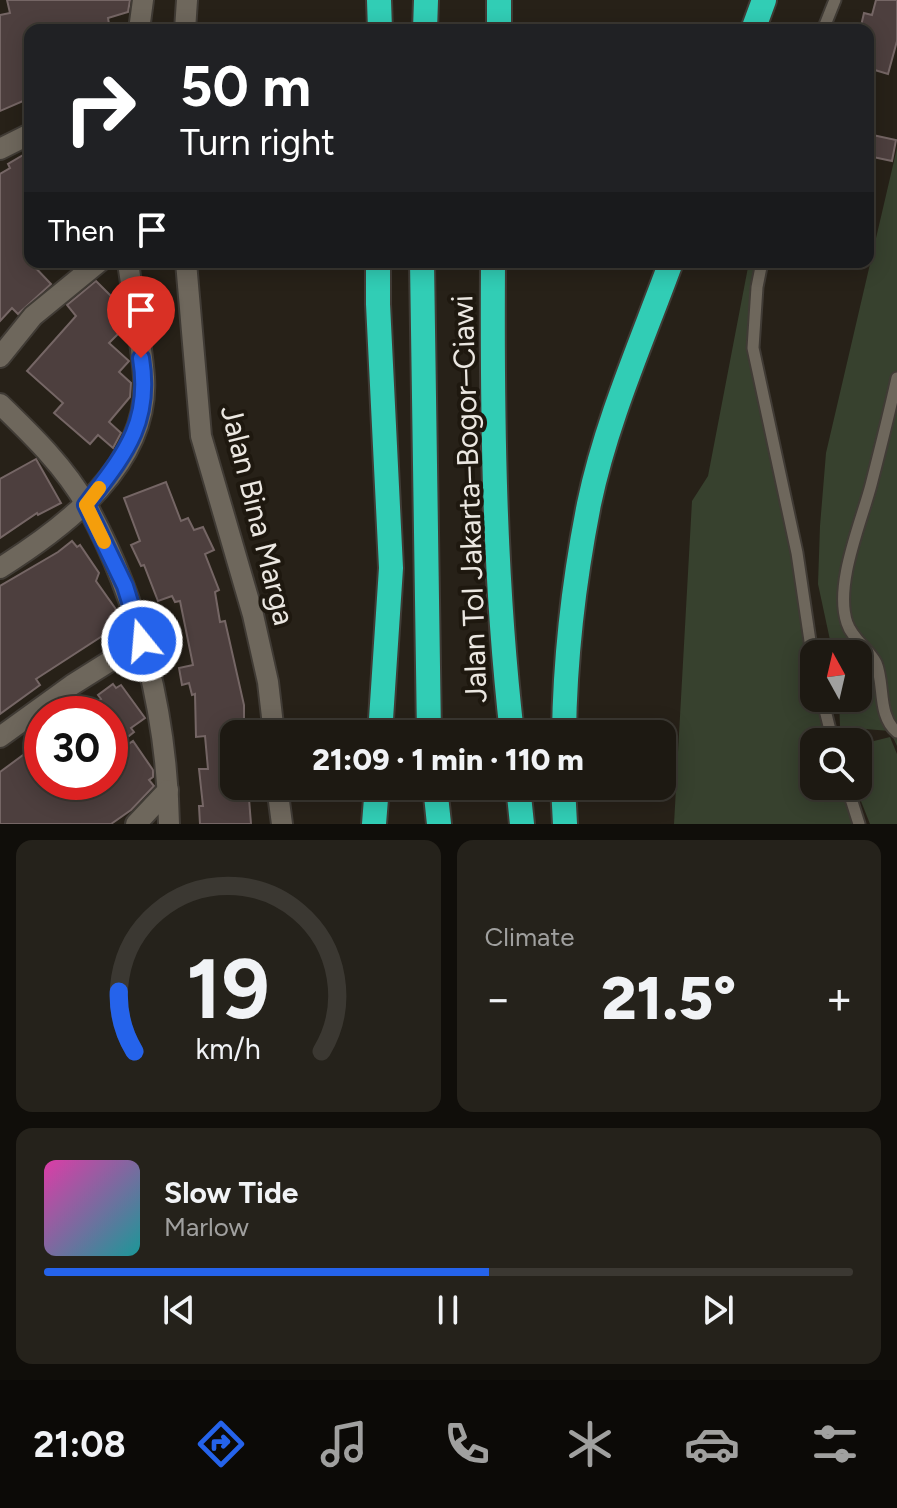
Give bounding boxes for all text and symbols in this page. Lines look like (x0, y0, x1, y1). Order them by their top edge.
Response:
text: 50 m (180, 53, 311, 120)
icon: right (48, 56, 152, 160)
text: Turn right (180, 121, 335, 164)
icon: arrive (130, 208, 174, 252)
text: Then (48, 212, 114, 249)
pin (107, 276, 175, 358)
icon: arrive (119, 288, 163, 332)
street label: Jalan Tol Jakarta–Bogor–Ciawi (443, 295, 495, 703)
street label: Jalan Bina Marga (213, 401, 303, 629)
position arrow (100, 599, 184, 683)
north arrow (800, 640, 872, 712)
map controls (800, 640, 872, 800)
speed limit sign: 30 (24, 696, 128, 800)
button: search (800, 728, 872, 800)
text: 21:09 · 1 min · 110 m (312, 741, 584, 778)
text: Climate (485, 921, 574, 953)
text: 19 (187, 939, 270, 1039)
text: 21.5° (601, 962, 736, 1034)
text: − (485, 972, 512, 1025)
text: + (826, 972, 853, 1025)
text: km/h (196, 1032, 261, 1066)
text: Slow Tide (164, 1174, 298, 1211)
text: Marlow (164, 1211, 249, 1243)
icon: previous (157, 1288, 201, 1332)
icon: pause (426, 1288, 470, 1332)
icon: next (696, 1288, 740, 1332)
icon: directions (193, 1416, 249, 1472)
icon: music (316, 1416, 372, 1472)
icon: phone (439, 1416, 495, 1472)
icon: climate (562, 1416, 618, 1472)
icon: car (684, 1416, 740, 1472)
icon: filters (807, 1416, 863, 1472)
text: 21:08 (33, 1423, 126, 1466)

